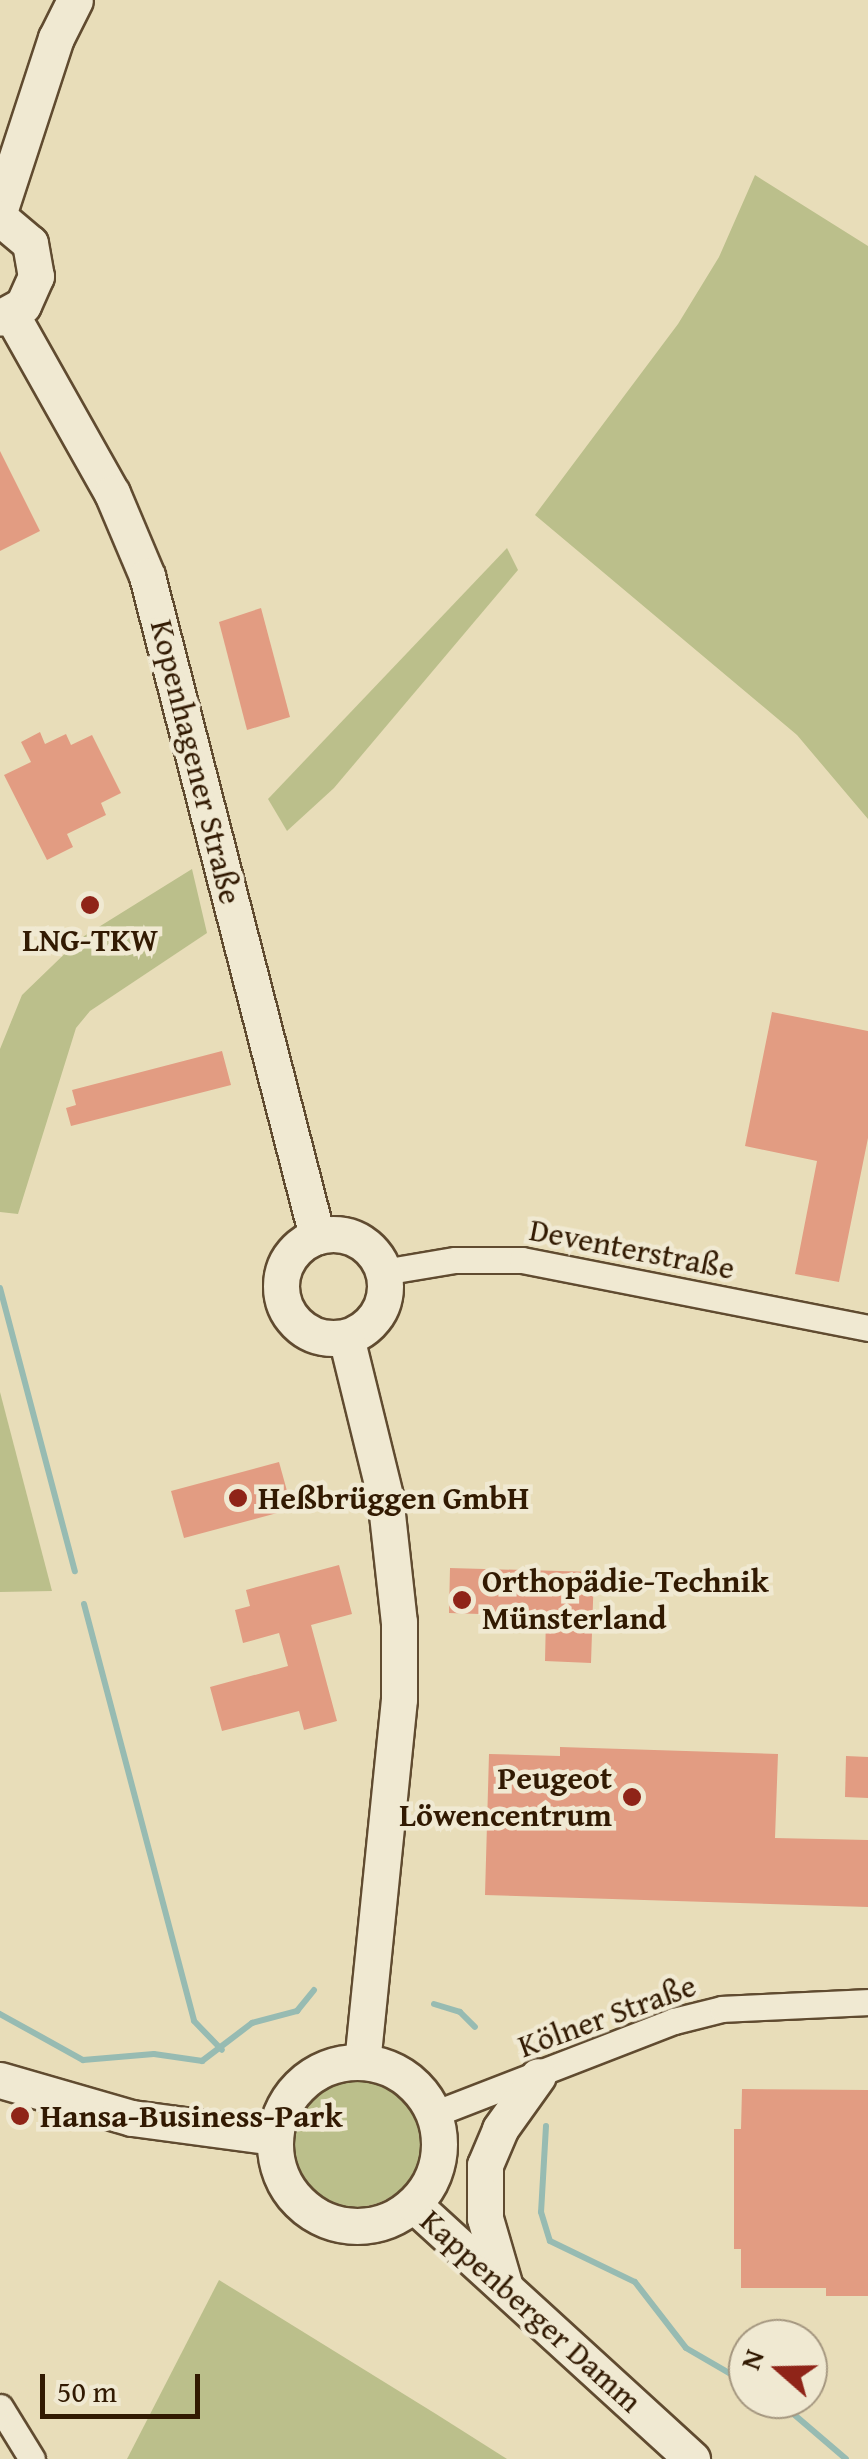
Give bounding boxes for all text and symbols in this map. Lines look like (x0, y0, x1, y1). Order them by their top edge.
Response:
street label: Kopenhagener Straße (142, 616, 250, 908)
marker: LNG-TKW (79, 894, 101, 916)
place label: LNG-TKW (22, 921, 158, 959)
street label: Deventerstraße (526, 1210, 738, 1288)
place label: Heßbrüggen GmbH (258, 1479, 529, 1517)
marker: Heßbrüggen GmbH (227, 1487, 249, 1509)
place label: Orthopädie-Technik Münsterland (482, 1563, 769, 1638)
marker: Orthopädie-Technik Münsterland (451, 1589, 473, 1611)
place label: Peugeot Löwencentrum (399, 1760, 612, 1835)
marker: Peugeot Löwencentrum (621, 1786, 643, 1808)
street label: Kölner Straße (513, 1966, 701, 2066)
place label: Hansa-Business-Park (40, 2097, 343, 2135)
marker: Hansa-Business-Park (9, 2105, 31, 2127)
street label: Kappenberger Damm (412, 2202, 650, 2420)
north arrow (728, 2319, 828, 2419)
text: N (729, 2343, 774, 2375)
scale bar (45, 2354, 205, 2416)
text: 50 m (57, 2369, 117, 2413)

